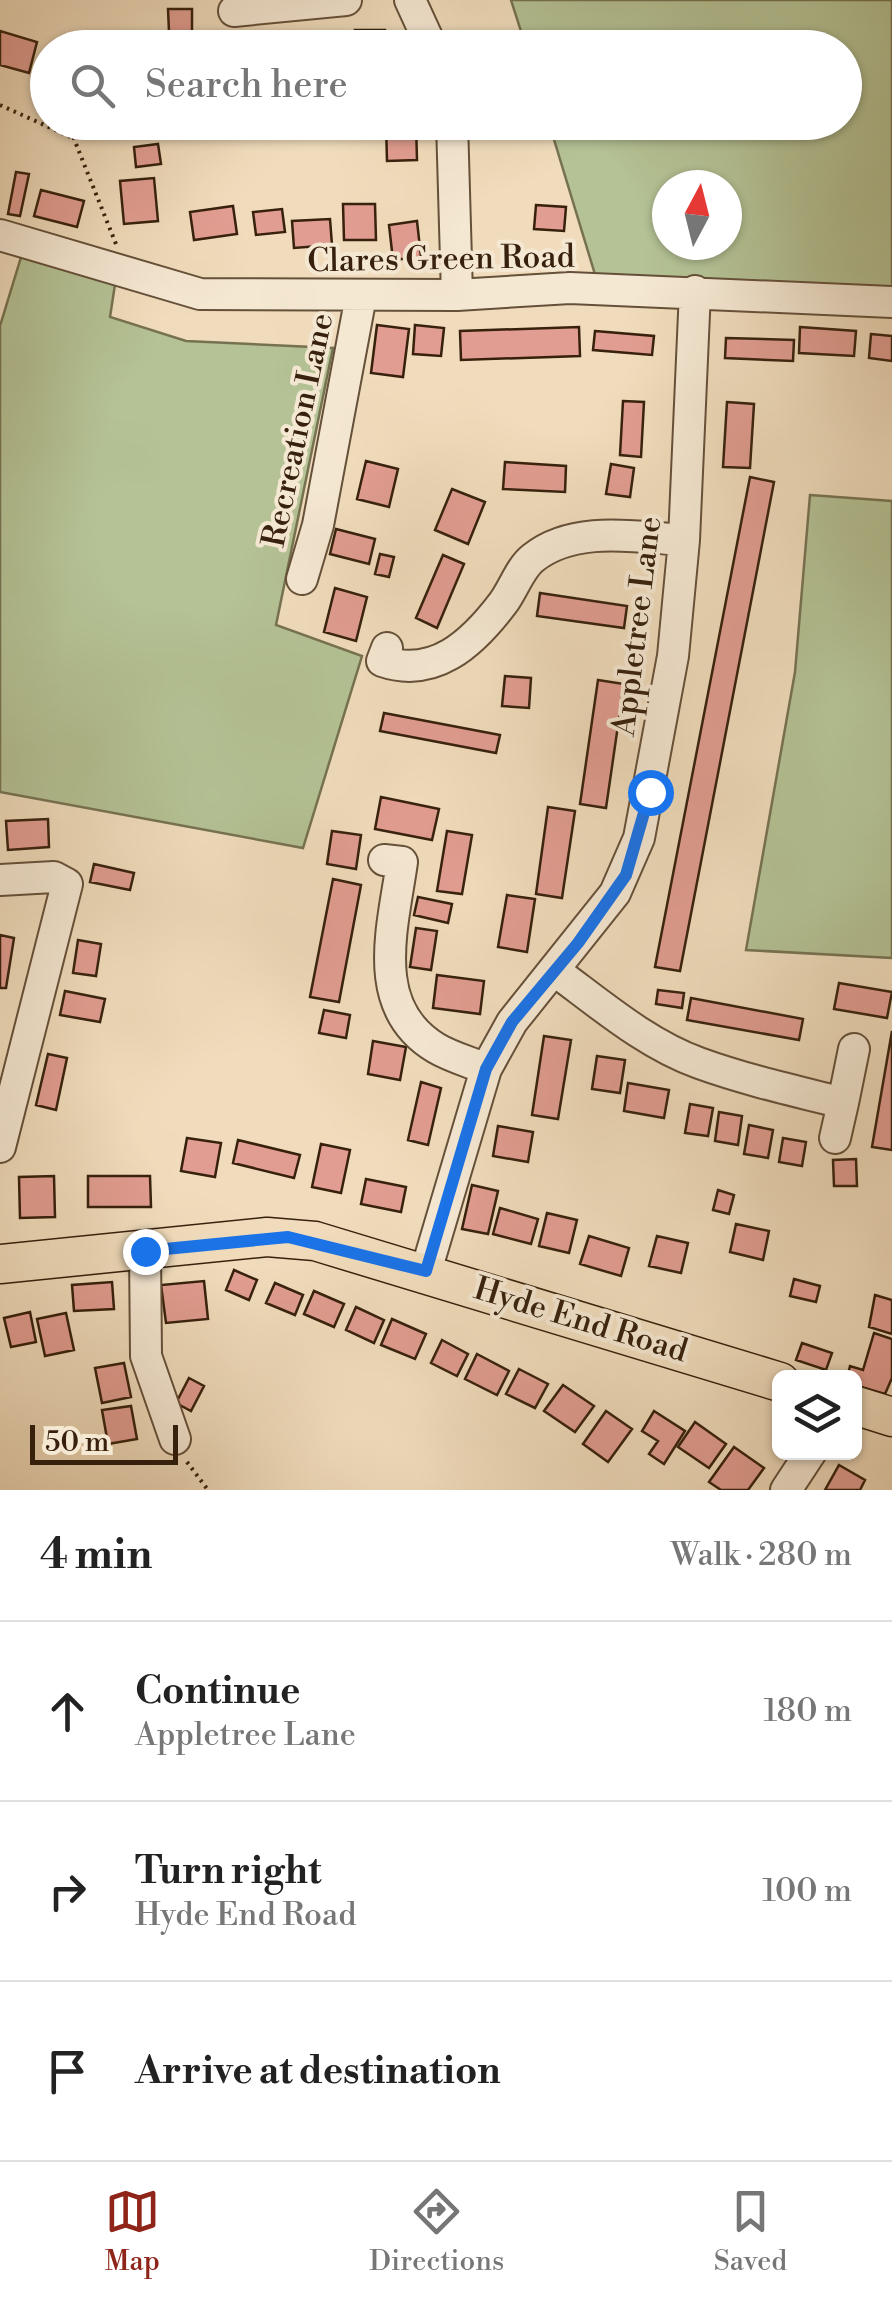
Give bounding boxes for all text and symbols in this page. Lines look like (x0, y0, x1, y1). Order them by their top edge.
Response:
search box (30, 30, 862, 140)
icon: search (65, 58, 120, 113)
text: Search here (145, 62, 348, 109)
north arrow (652, 170, 742, 260)
street label: Clares Green Road (307, 237, 575, 281)
street label: Recreation Lane (254, 310, 342, 551)
street label: Appletree Lane (604, 514, 670, 739)
route start (628, 770, 674, 816)
route end (123, 1229, 169, 1275)
street label: Hyde End Road (469, 1268, 692, 1371)
map controls (772, 1370, 862, 1460)
button: layers (772, 1370, 862, 1460)
scale bar (30, 1420, 178, 1464)
text: 50 m (45, 1425, 109, 1460)
text: 4 min (40, 1529, 152, 1582)
text: Walk · 280 m (670, 1535, 852, 1575)
text: Continue (135, 1668, 300, 1715)
icon: ahead (40, 1684, 95, 1739)
text: 180 m (763, 1691, 852, 1731)
text: Appletree Lane (135, 1715, 356, 1755)
text: Turn right (135, 1848, 321, 1895)
icon: right (40, 1864, 95, 1919)
text: 100 m (762, 1871, 852, 1911)
text: Hyde End Road (135, 1895, 356, 1935)
icon: arrive (40, 2044, 95, 2099)
text: Arrive at destination (135, 2048, 501, 2095)
tab: Map (105, 2184, 160, 2279)
tab: Directions (369, 2184, 504, 2279)
tab: Saved (714, 2184, 787, 2279)

